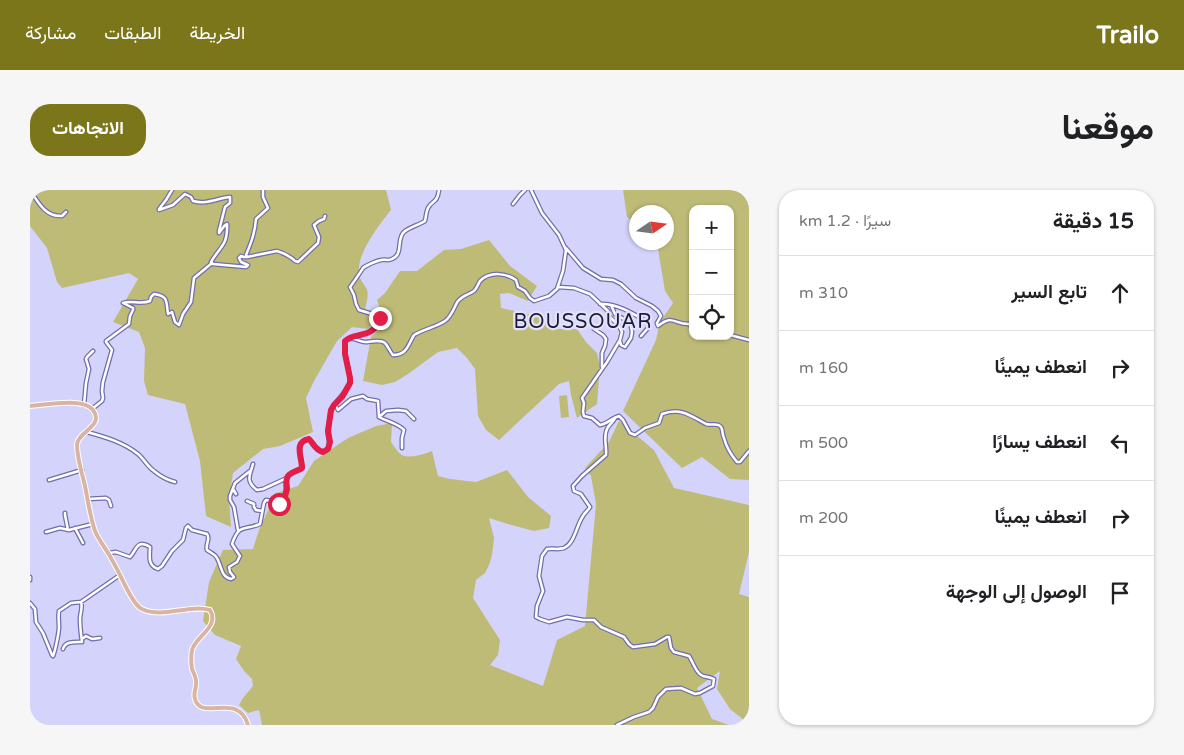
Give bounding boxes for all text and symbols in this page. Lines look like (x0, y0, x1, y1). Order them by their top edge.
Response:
text: Trailo (1097, 21, 1159, 50)
text: مشاركة (25, 22, 76, 44)
text: الطبقات (104, 22, 161, 44)
text: الخريطة (189, 22, 245, 44)
button: الاتجاهات (30, 104, 146, 156)
text: موقعنا (1061, 107, 1154, 149)
north arrow (629, 205, 674, 250)
map controls (689, 205, 734, 340)
button: + (689, 205, 734, 250)
text: 15 دقيقة (1053, 209, 1134, 234)
text: سيرًا · 1.2 km (799, 211, 891, 231)
button: − (689, 250, 734, 295)
icon: ahead (1106, 279, 1134, 307)
text: تابع السير (1011, 281, 1087, 303)
text: 310 m (799, 283, 848, 303)
button: locate (689, 295, 734, 340)
route end (369, 307, 392, 330)
district label: BOUSSOUAR (513, 310, 653, 334)
icon: right (1106, 354, 1134, 382)
text: انعطف يمينًا (994, 356, 1087, 378)
text: 160 m (799, 358, 848, 378)
icon: left (1106, 429, 1134, 457)
text: انعطف يسارًا (992, 431, 1087, 453)
text: 500 m (799, 433, 848, 453)
route start (268, 493, 291, 516)
icon: right (1106, 504, 1134, 532)
text: انعطف يمينًا (994, 506, 1087, 528)
text: 200 m (799, 508, 848, 528)
icon: arrive (1106, 579, 1134, 607)
text: الوصول إلى الوجهة (946, 581, 1087, 603)

